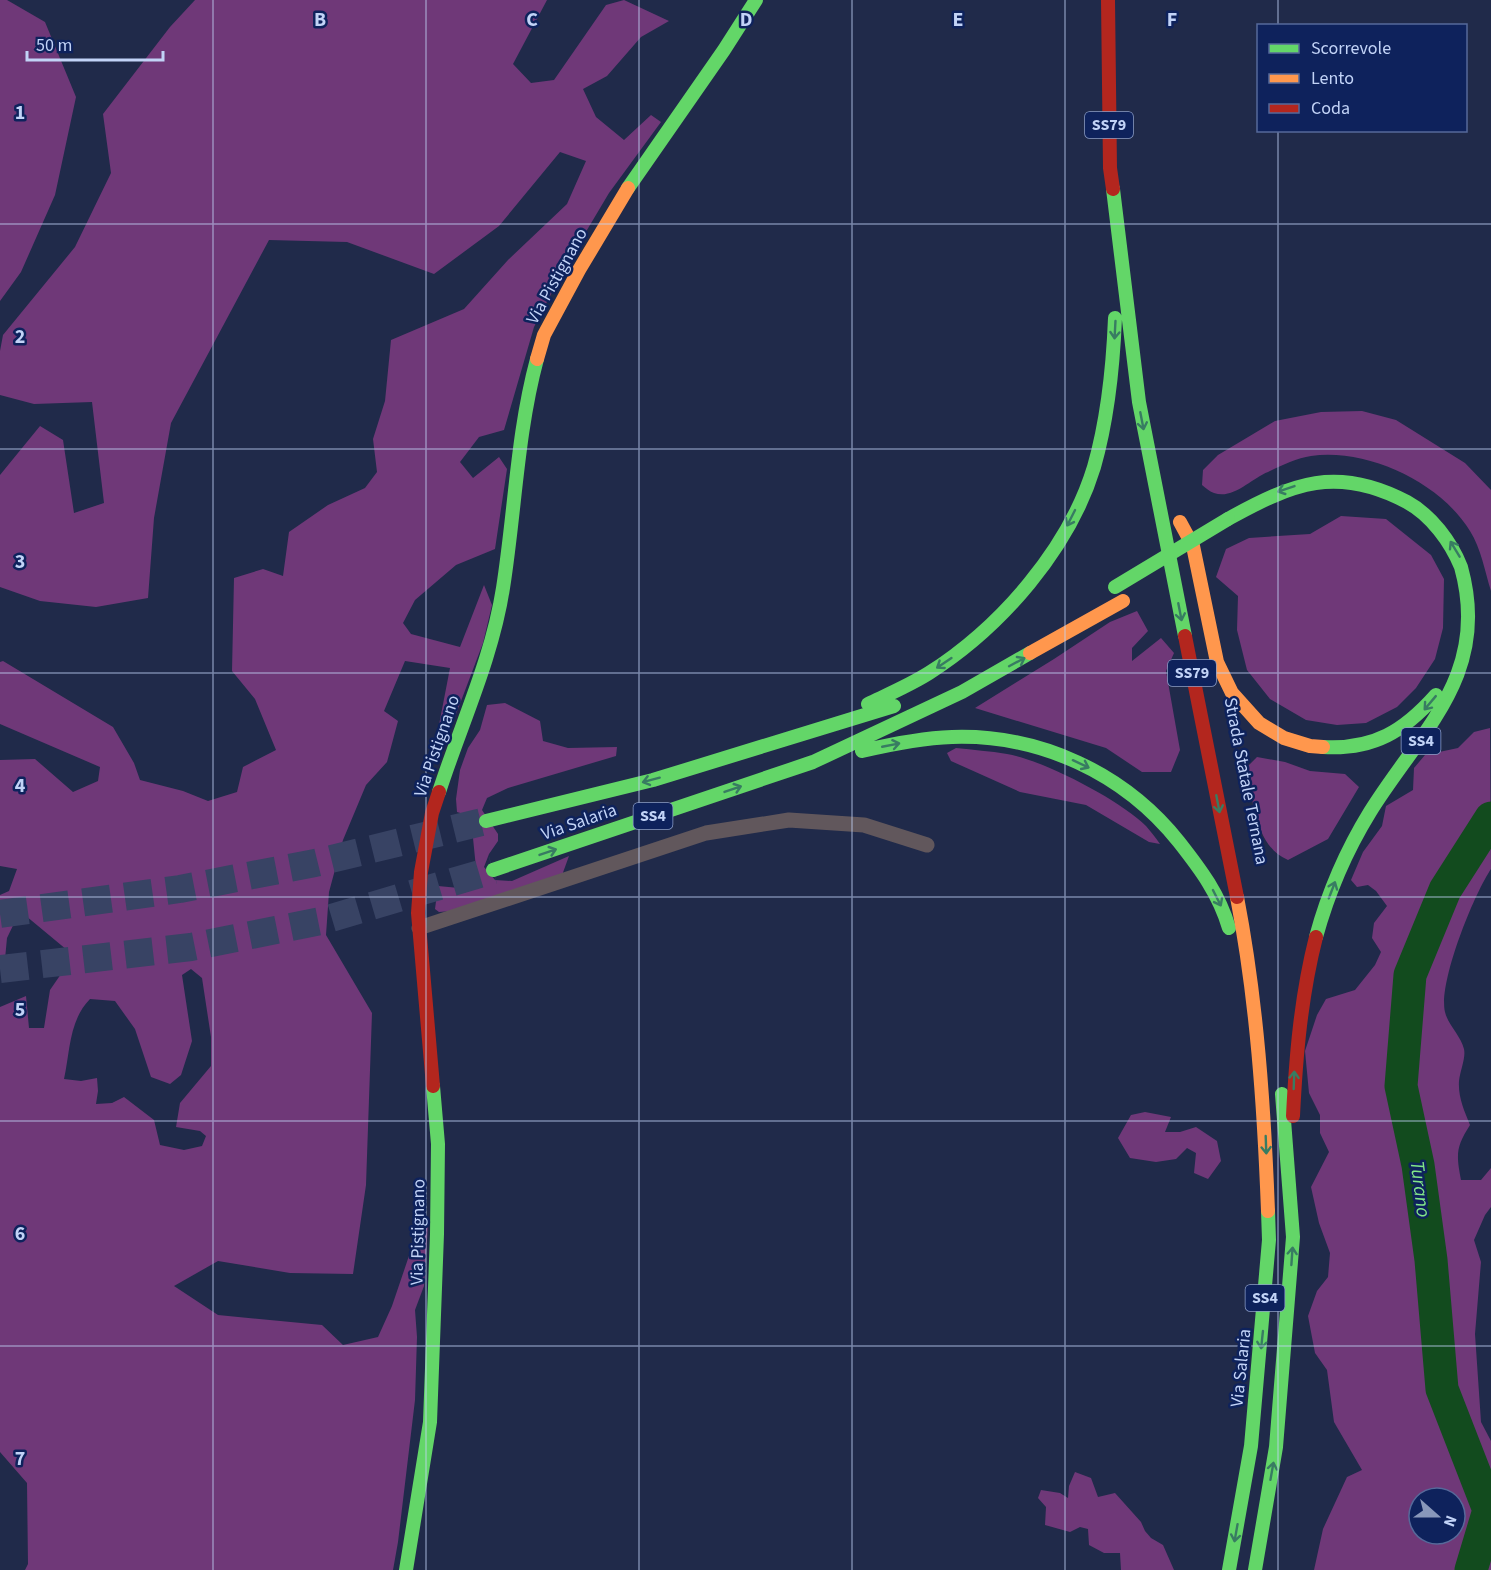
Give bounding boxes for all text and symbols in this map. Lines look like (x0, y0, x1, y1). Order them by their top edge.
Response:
text: B (314, 6, 326, 34)
text: C (526, 6, 538, 34)
text: D (740, 6, 752, 34)
text: E (953, 6, 963, 34)
text: F (1167, 6, 1177, 34)
scale bar (27, 24, 164, 62)
legend (1257, 24, 1467, 132)
text: 50 m (36, 33, 72, 58)
text: Scorrevole (1311, 36, 1391, 61)
text: Lento (1311, 66, 1354, 91)
text: Coda (1311, 96, 1350, 121)
text: 1 (15, 99, 25, 127)
road number: SS79 (1085, 112, 1133, 138)
street label: Via Pistignano (520, 223, 594, 329)
one-way arrow (1109, 319, 1120, 339)
text: 2 (15, 323, 25, 351)
one-way arrow (1137, 411, 1148, 430)
one-way arrow (1277, 485, 1296, 496)
one-way arrow (1065, 508, 1077, 526)
one-way arrow (1449, 541, 1461, 558)
text: 3 (15, 548, 25, 576)
one-way arrow (1175, 602, 1186, 621)
one-way arrow (1007, 656, 1025, 667)
one-way arrow (936, 657, 953, 669)
road number: SS79 (1168, 660, 1216, 686)
street label: Via Pistignano (408, 692, 466, 800)
street label: Strada Statale Ternana (1218, 695, 1274, 867)
one-way arrow (1423, 695, 1436, 711)
road number: SS4 (1402, 728, 1440, 754)
one-way arrow (881, 739, 900, 750)
one-way arrow (1071, 758, 1089, 770)
text: 4 (15, 772, 26, 800)
one-way arrow (641, 775, 660, 787)
one-way arrow (723, 783, 742, 794)
one-way arrow (1213, 793, 1224, 813)
street label: Via Salaria (538, 797, 620, 847)
road number: SS4 (634, 803, 672, 829)
one-way arrow (538, 845, 557, 856)
one-way arrow (1327, 881, 1338, 900)
one-way arrow (1212, 888, 1224, 906)
text: 5 (15, 996, 25, 1024)
one-way arrow (1288, 1071, 1299, 1091)
one-way arrow (1260, 1134, 1272, 1154)
water label: Turano (1403, 1159, 1437, 1219)
street label: Via Pistignano (405, 1179, 431, 1285)
text: 6 (15, 1220, 25, 1248)
one-way arrow (1287, 1247, 1298, 1266)
road number: SS4 (1246, 1285, 1284, 1311)
street label: Via Salaria (1224, 1328, 1258, 1408)
one-way arrow (1256, 1329, 1267, 1349)
text: 7 (15, 1445, 25, 1473)
one-way arrow (1266, 1462, 1277, 1481)
north arrow (1407, 1486, 1467, 1546)
text: N (1438, 1512, 1462, 1530)
one-way arrow (1230, 1522, 1241, 1542)

